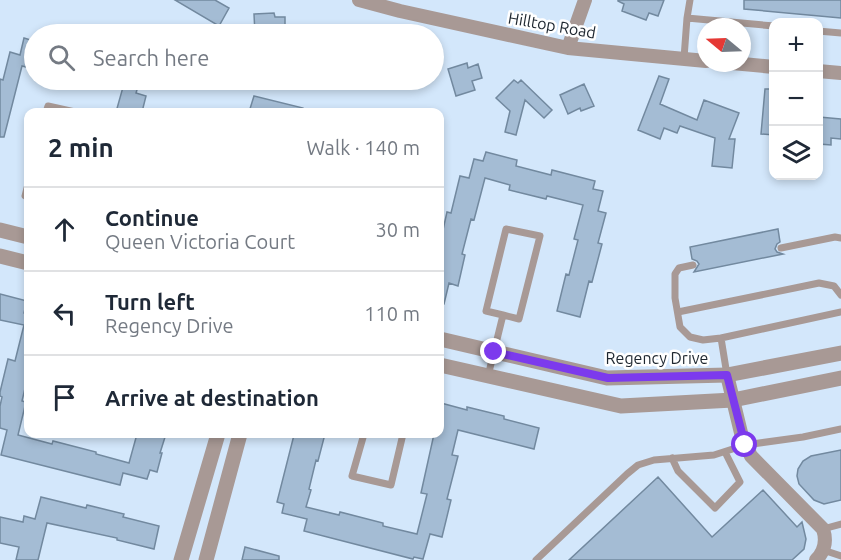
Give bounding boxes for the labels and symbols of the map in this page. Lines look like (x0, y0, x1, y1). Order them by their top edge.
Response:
street label: Hilltop Road (507, 8, 597, 42)
north arrow (697, 18, 751, 72)
route end (480, 338, 506, 364)
street label: Regency Drive (606, 349, 708, 367)
route start (731, 431, 757, 457)

